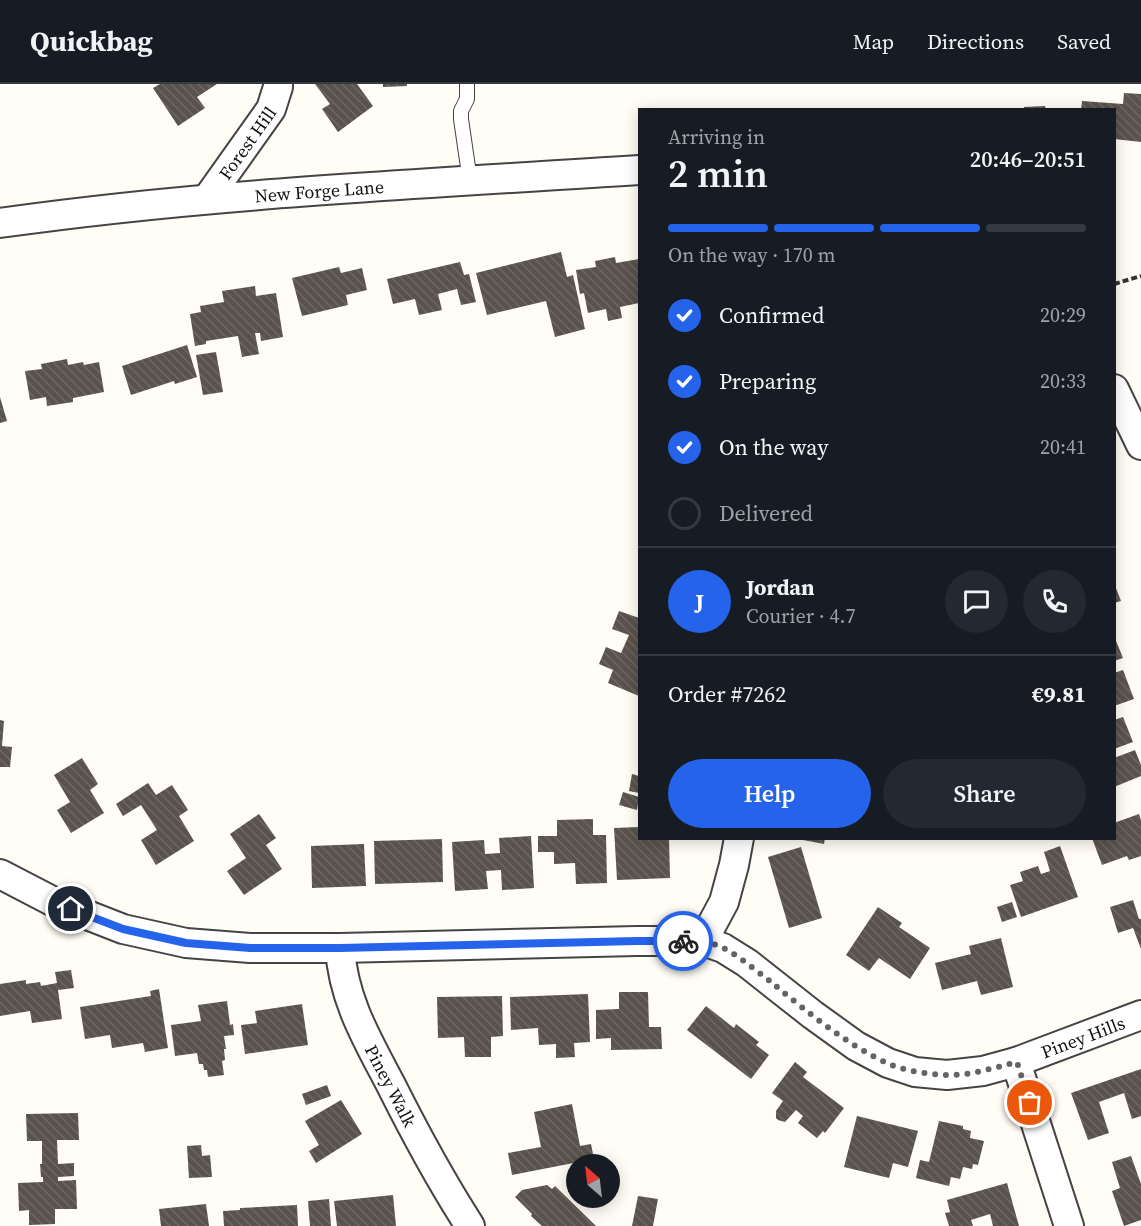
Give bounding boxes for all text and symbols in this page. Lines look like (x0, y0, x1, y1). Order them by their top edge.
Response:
text: Quickbag (30, 22, 153, 60)
text: Map (853, 27, 894, 56)
text: Directions (927, 27, 1024, 56)
text: Saved (1057, 27, 1111, 56)
street label: Forest Hill (212, 101, 282, 184)
text: Arriving in (668, 123, 765, 151)
text: 20:46–20:51 (970, 144, 1086, 174)
text: 2 min (668, 147, 768, 200)
street label: New Forge Lane (254, 174, 385, 208)
text: On the way · 170 m (668, 241, 835, 269)
icon: check (668, 299, 701, 332)
text: Confirmed (719, 300, 824, 330)
text: 20:29 (1040, 301, 1086, 329)
icon: check (668, 365, 701, 398)
text: Preparing (719, 366, 816, 396)
text: 20:33 (1040, 367, 1086, 395)
icon: check (668, 431, 701, 464)
text: On the way (719, 432, 828, 462)
text: 20:41 (1040, 433, 1086, 461)
text: Delivered (719, 498, 813, 528)
button: chat (945, 570, 1008, 633)
button: phone (1023, 570, 1086, 633)
text: Jordan (746, 572, 814, 602)
text: J (695, 586, 704, 616)
text: Courier · 4.7 (746, 602, 855, 630)
text: Order #7262 (668, 679, 786, 709)
text: €9.81 (1032, 679, 1086, 709)
button: Help (668, 759, 871, 828)
button: Share (883, 759, 1086, 828)
pin (45, 883, 96, 934)
icon: home (54, 892, 87, 925)
courier (653, 911, 713, 971)
icon: bike (667, 925, 700, 958)
street label: Piney Hills (1037, 1010, 1128, 1064)
street label: Piney Walk (359, 1040, 423, 1131)
pin (1004, 1077, 1055, 1128)
icon: bag (1013, 1086, 1046, 1119)
north arrow (566, 1154, 620, 1208)
map controls (566, 1154, 620, 1208)

